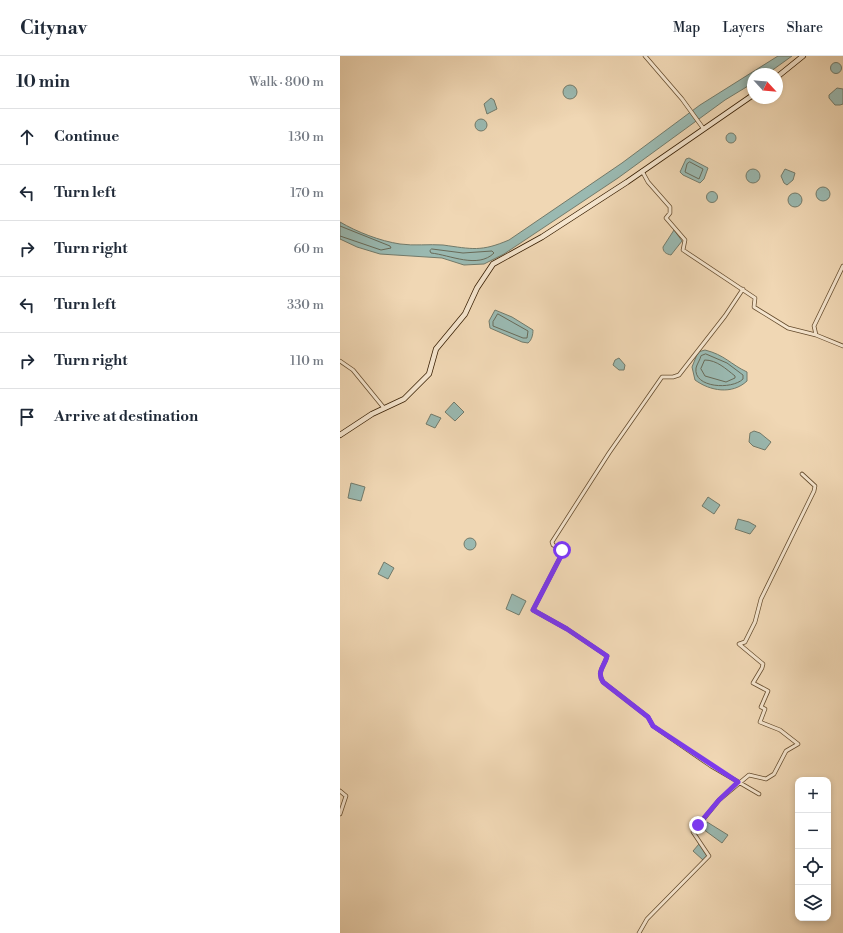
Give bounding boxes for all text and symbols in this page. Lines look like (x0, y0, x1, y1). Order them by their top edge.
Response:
text: Citynav (20, 16, 87, 40)
text: Map (673, 19, 700, 37)
text: Layers (722, 19, 765, 37)
text: Share (787, 19, 823, 37)
north arrow (747, 68, 783, 104)
text: 10 min (16, 71, 70, 93)
text: Walk · 800 m (249, 74, 324, 90)
icon: ahead (16, 126, 38, 148)
text: Continue (54, 127, 119, 146)
text: 130 m (289, 129, 324, 145)
icon: left (16, 182, 38, 204)
text: Turn left (54, 183, 116, 202)
text: 170 m (290, 185, 324, 201)
icon: right (16, 238, 38, 260)
text: Turn right (54, 239, 128, 258)
text: 60 m (293, 241, 324, 257)
icon: left (16, 294, 38, 316)
text: Turn left (54, 295, 116, 314)
text: 330 m (287, 297, 324, 313)
icon: right (16, 350, 38, 372)
text: Turn right (54, 351, 128, 370)
text: 110 m (290, 353, 324, 369)
icon: arrive (16, 406, 38, 428)
text: Arrive at destination (54, 407, 198, 426)
route start (553, 541, 571, 559)
map controls (795, 777, 831, 921)
button: + (795, 777, 831, 813)
button: − (795, 813, 831, 849)
route end (689, 816, 707, 834)
button: locate (795, 849, 831, 885)
button: layers (795, 885, 831, 921)

